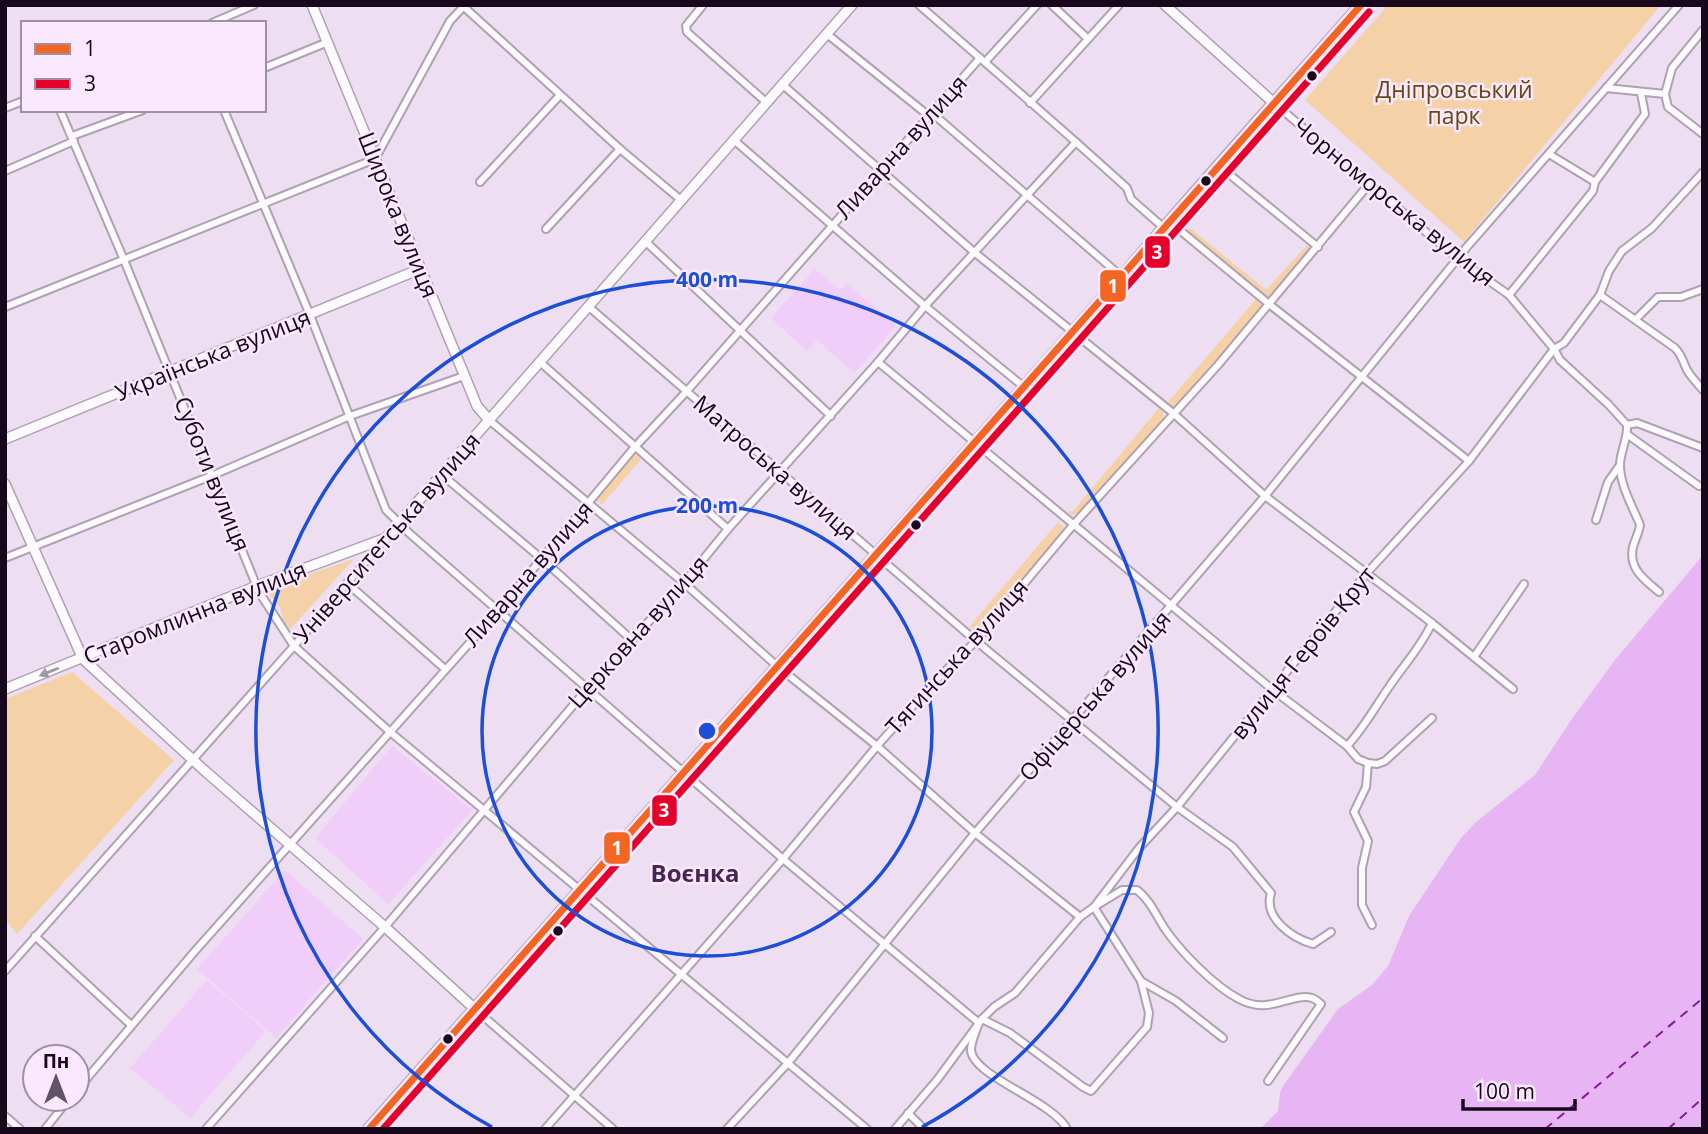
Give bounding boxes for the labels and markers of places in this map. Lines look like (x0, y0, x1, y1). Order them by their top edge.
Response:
unlabelled marker (1305, 69, 1319, 83)
unlabelled marker (1199, 174, 1213, 188)
unlabelled marker (909, 518, 923, 532)
centre of rings (695, 719, 719, 743)
unlabelled marker (551, 924, 565, 938)
unlabelled marker (441, 1032, 455, 1046)

